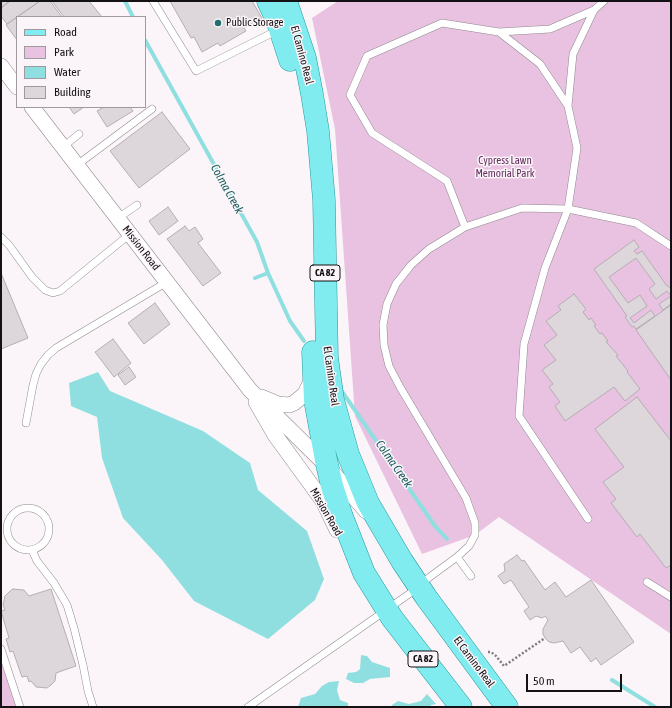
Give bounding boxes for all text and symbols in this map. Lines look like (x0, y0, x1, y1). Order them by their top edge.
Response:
legend (16, 16, 146, 108)
place label: Public Storage (226, 16, 283, 30)
marker: Public Storage (213, 18, 223, 28)
street label: El Camino Real (288, 24, 316, 86)
text: Road (54, 25, 77, 39)
text: Park (54, 45, 74, 59)
text: Water (54, 65, 80, 79)
text: Building (54, 85, 91, 99)
park label: Cypress Lawn Memorial Park (475, 154, 535, 180)
water label: Colma Creek (207, 162, 247, 216)
street label: Mission Road (119, 223, 163, 273)
road number: CA 82 (310, 265, 340, 281)
street label: El Camino Real (320, 345, 342, 407)
water label: Colma Creek (372, 438, 416, 490)
street label: Mission Road (307, 486, 345, 538)
street label: El Camino Real (451, 634, 497, 690)
road number: CA 82 (408, 651, 438, 667)
scale bar (528, 666, 624, 692)
text: 50 m (533, 674, 555, 688)

